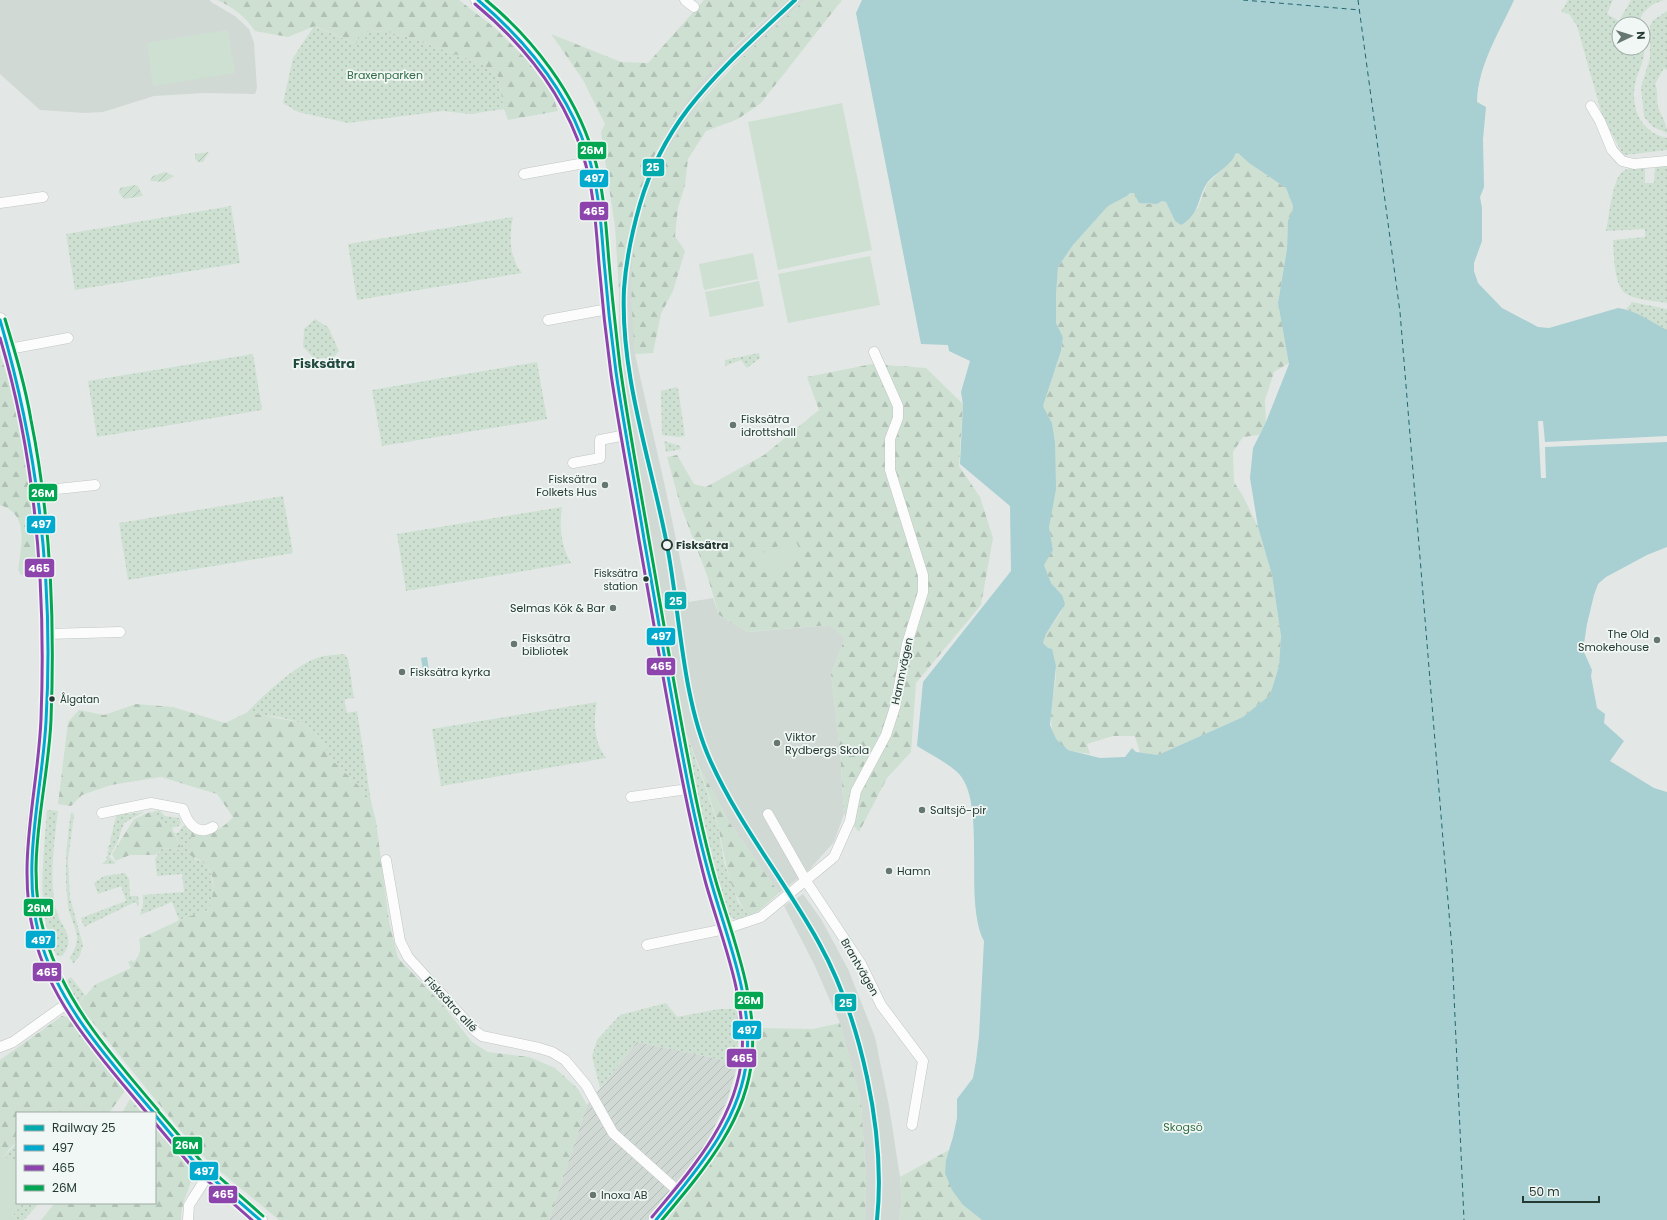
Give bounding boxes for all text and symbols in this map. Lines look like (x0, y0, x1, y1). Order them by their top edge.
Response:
north arrow (1611, 16, 1651, 56)
text: N (1633, 31, 1649, 40)
park label: Braxenparken (347, 67, 423, 83)
line badge: 26M (577, 141, 607, 160)
text: 26M (580, 142, 604, 158)
line badge: 25 (642, 158, 665, 177)
text: 25 (646, 159, 660, 175)
line badge: 497 (579, 169, 609, 188)
text: 497 (584, 170, 604, 186)
line badge: 465 (579, 201, 609, 221)
text: 465 (583, 203, 605, 219)
district label: Fisksätra (293, 354, 355, 373)
place label: Fisksätra idrottshall (741, 411, 796, 440)
marker: Fisksätra idrottshall (728, 420, 738, 430)
place label: Fisksätra Folkets Hus (536, 471, 597, 500)
marker: Fisksätra Folkets Hus (600, 480, 610, 490)
line badge: 26M (28, 483, 58, 502)
text: 26M (31, 485, 55, 501)
line badge: 497 (26, 515, 56, 534)
text: 497 (31, 516, 51, 532)
place label: Fisksätra (676, 537, 728, 553)
marker: Fisksätra (661, 539, 673, 551)
line badge: 465 (24, 558, 55, 578)
text: 465 (28, 560, 50, 576)
place label: Fisksätra station (594, 566, 638, 594)
marker: Fisksätra station (641, 574, 651, 584)
line badge: 25 (664, 591, 687, 610)
text: 25 (669, 593, 683, 609)
place label: Selmas Kök & Bar (510, 600, 605, 616)
marker: Selmas Kök & Bar (608, 603, 618, 613)
place label: The Old Smokehouse (1578, 626, 1649, 655)
line badge: 497 (646, 627, 676, 646)
text: 497 (651, 628, 671, 644)
place label: Fisksätra bibliotek (522, 630, 570, 659)
marker: The Old Smokehouse (1652, 635, 1662, 645)
street label: Hamnvägen (887, 636, 917, 706)
marker: Fisksätra bibliotek (509, 639, 519, 649)
line badge: 465 (646, 657, 676, 676)
text: 465 (650, 658, 672, 674)
place label: Fisksätra kyrka (410, 664, 490, 680)
marker: Fisksätra kyrka (397, 667, 407, 677)
place label: Ålgatan (60, 692, 100, 707)
marker: Ålgatan (47, 694, 57, 704)
place label: Viktor Rydbergs Skola (785, 729, 869, 758)
marker: Viktor Rydbergs Skola (772, 738, 782, 748)
place label: Saltsjö-pir (930, 802, 986, 818)
marker: Saltsjö-pir (917, 805, 927, 815)
place label: Hamn (897, 863, 930, 879)
marker: Hamn (884, 866, 894, 876)
line badge: 26M (23, 898, 54, 917)
text: 26M (27, 900, 51, 916)
line badge: 497 (25, 930, 56, 949)
text: 497 (31, 932, 51, 948)
street label: Brantvägen (837, 935, 883, 999)
line badge: 465 (32, 962, 62, 982)
text: 465 (36, 964, 58, 980)
street label: Fisksätra allé (421, 973, 481, 1036)
line badge: 26M (734, 991, 764, 1010)
text: 26M (737, 992, 761, 1008)
line badge: 25 (834, 993, 857, 1012)
text: 25 (839, 995, 853, 1011)
line badge: 497 (732, 1020, 762, 1040)
text: 497 (737, 1022, 757, 1038)
line badge: 465 (726, 1048, 757, 1068)
text: 465 (731, 1050, 753, 1066)
legend (16, 1112, 156, 1204)
text: Railway 25 (52, 1119, 116, 1136)
park label: Skogsö (1163, 1119, 1203, 1135)
line badge: 26M (172, 1136, 203, 1155)
text: 26M (175, 1137, 199, 1153)
text: 497 (52, 1139, 74, 1156)
text: 465 (52, 1159, 75, 1176)
line badge: 497 (189, 1161, 219, 1181)
text: 497 (194, 1163, 214, 1179)
scale bar (1523, 1178, 1599, 1204)
text: 26M (52, 1179, 77, 1196)
text: 50 m (1529, 1183, 1560, 1200)
line badge: 465 (208, 1185, 238, 1204)
text: 465 (212, 1186, 234, 1202)
place label: Inoxa AB (601, 1187, 648, 1203)
marker: Inoxa AB (588, 1190, 598, 1200)

